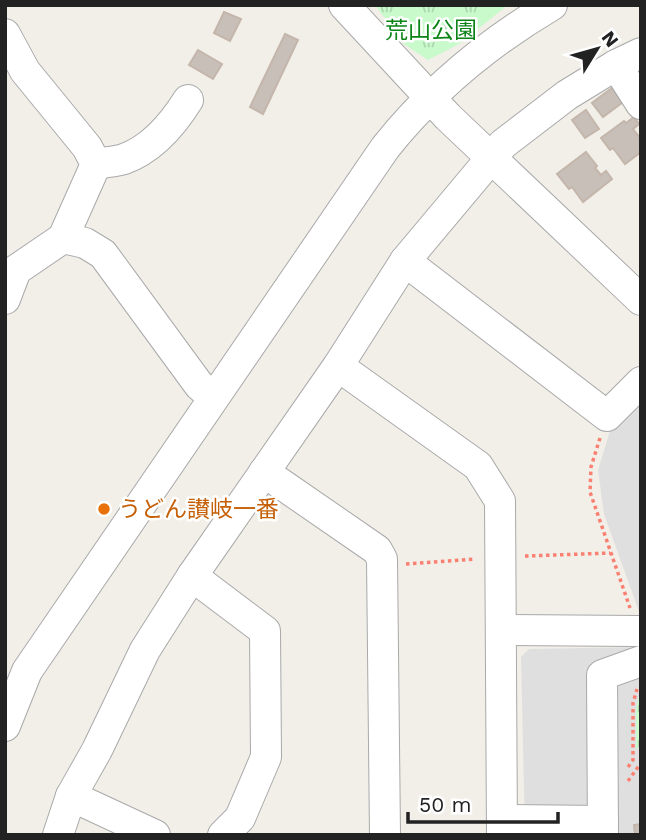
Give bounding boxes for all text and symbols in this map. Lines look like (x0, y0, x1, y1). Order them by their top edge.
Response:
north arrow (562, 14, 632, 84)
park label: 荒山公園 (385, 17, 477, 44)
text: N (597, 27, 624, 52)
place label: うどん讃岐一番 (118, 496, 279, 523)
marker: うどん讃岐一番 (96, 501, 112, 517)
scale bar (408, 780, 558, 824)
text: 50 m (419, 792, 471, 817)

